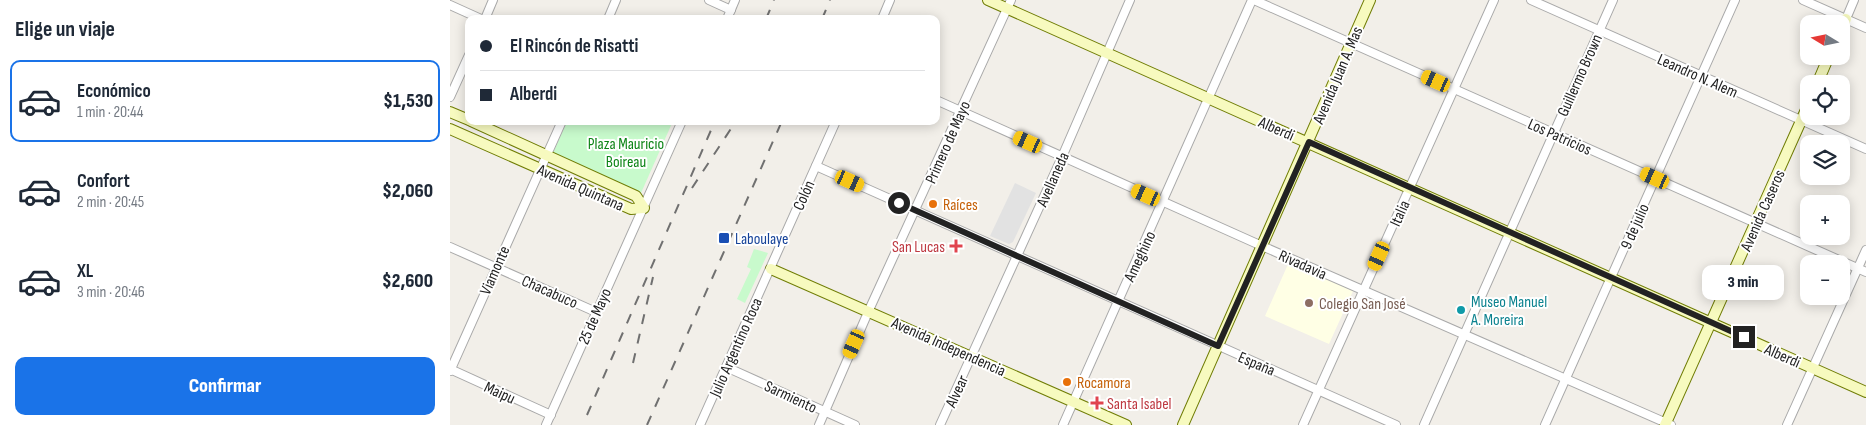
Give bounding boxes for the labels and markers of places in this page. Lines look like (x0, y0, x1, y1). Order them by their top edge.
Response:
place label: Raíces (943, 196, 978, 215)
marker: Raíces (927, 198, 939, 210)
place label: Laboulaye (735, 230, 789, 249)
marker: Laboulaye (717, 231, 731, 245)
place label: San Lucas (892, 238, 945, 257)
marker: San Lucas (949, 239, 963, 253)
place label: Museo Manuel A. Moreira (1470, 293, 1547, 330)
place label: Colegio San José (1319, 295, 1406, 314)
marker: Colegio San José (1303, 297, 1315, 309)
marker: Museo Manuel A. Moreira (1455, 304, 1467, 316)
place label: Rocamora (1077, 374, 1131, 393)
marker: Rocamora (1061, 376, 1073, 388)
place label: Santa Isabel (1107, 395, 1172, 414)
marker: Santa Isabel (1091, 397, 1103, 409)

